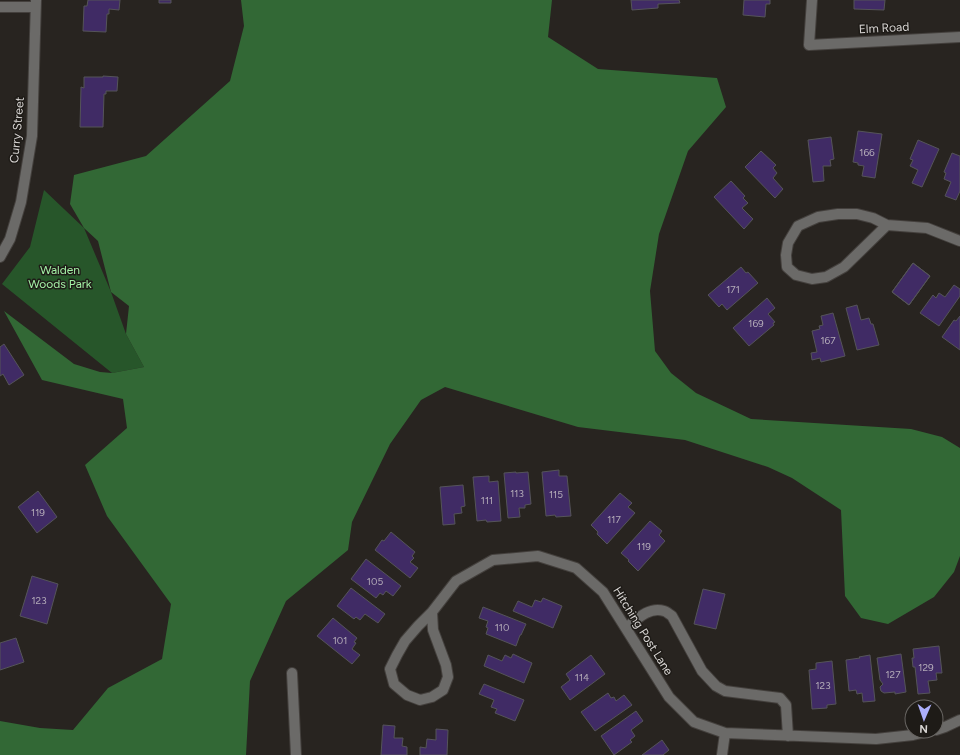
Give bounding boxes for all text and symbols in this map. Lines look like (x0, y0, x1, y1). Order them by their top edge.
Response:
street label: Elm Road (858, 20, 910, 36)
street label: Curry Street (7, 96, 27, 164)
house number: 166 (859, 146, 875, 159)
park label: Walden Woods Park (28, 263, 92, 291)
house number: 171 (726, 283, 740, 296)
house number: 169 (748, 317, 764, 330)
house number: 167 (820, 334, 836, 347)
house number: 113 (510, 487, 524, 500)
house number: 115 (549, 488, 563, 501)
house number: 111 (481, 494, 493, 507)
house number: 119 (31, 506, 45, 519)
house number: 117 (607, 513, 621, 526)
house number: 119 (637, 540, 651, 553)
house number: 105 (367, 575, 383, 588)
street label: Hitching Post Lane (610, 584, 676, 678)
house number: 123 (31, 594, 47, 607)
house number: 110 (495, 621, 509, 634)
house number: 101 (333, 634, 347, 647)
house number: 129 (918, 661, 934, 674)
house number: 127 (885, 668, 901, 681)
house number: 114 (575, 671, 589, 684)
house number: 123 (815, 679, 831, 692)
north arrow (904, 699, 944, 739)
text: N (919, 722, 928, 735)

